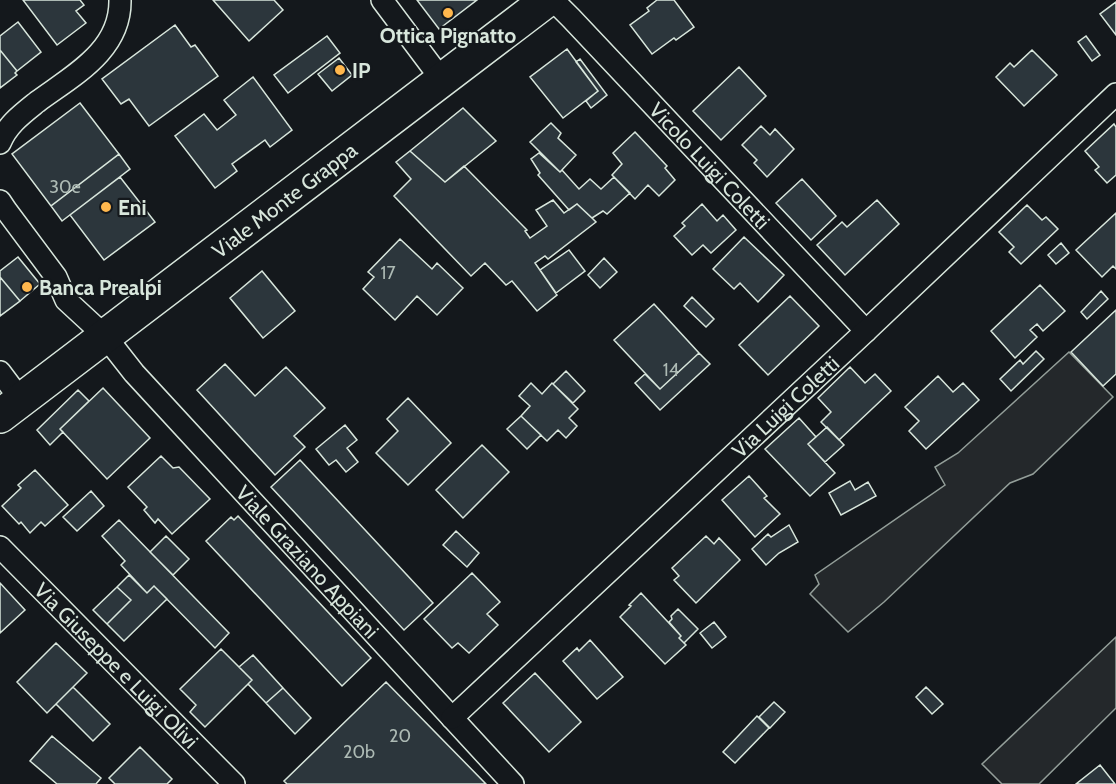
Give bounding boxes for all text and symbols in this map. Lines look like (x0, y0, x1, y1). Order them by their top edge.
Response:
marker: Ottica Pignatto (441, 6, 455, 20)
place label: Ottica Pignatto (380, 23, 516, 48)
place label: IP (352, 58, 371, 83)
marker: IP (333, 63, 347, 77)
street label: Vicolo Luigi Coletti (644, 97, 775, 234)
street label: Viale Monte Grappa (207, 137, 361, 263)
house number: 30e (49, 176, 81, 198)
place label: Eni (118, 195, 146, 220)
marker: Eni (99, 200, 113, 214)
house number: 17 (381, 262, 395, 284)
place label: Banca Prealpi (39, 275, 162, 300)
marker: Banca Prealpi (20, 280, 34, 294)
street label: Via Luigi Coletti (726, 351, 844, 463)
house number: 14 (663, 359, 679, 381)
street label: Viale Graziano Appiani (231, 480, 384, 643)
street label: Via Giuseppe e Luigi Olivi (30, 577, 204, 753)
house number: 20 (389, 725, 411, 747)
house number: 20b (343, 741, 375, 763)

